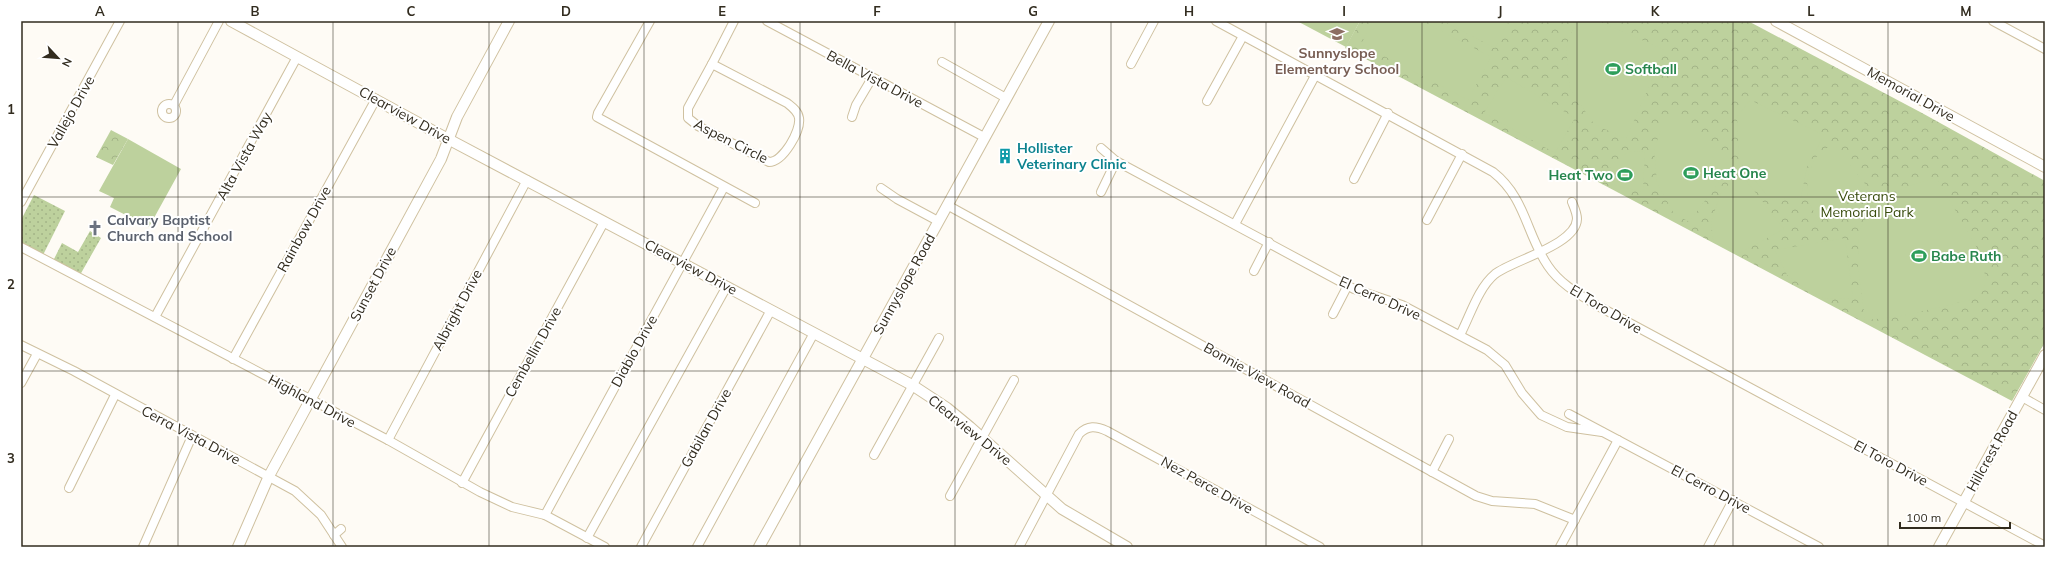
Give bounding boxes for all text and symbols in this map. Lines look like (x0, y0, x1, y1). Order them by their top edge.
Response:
text: A (95, 3, 105, 19)
text: B (251, 3, 260, 19)
text: C (407, 3, 416, 19)
text: D (561, 3, 571, 19)
text: E (718, 3, 726, 19)
text: F (873, 3, 881, 19)
text: G (1028, 3, 1038, 19)
text: H (1184, 3, 1194, 19)
text: I (1342, 3, 1346, 19)
text: J (1498, 3, 1502, 19)
text: K (1651, 3, 1661, 19)
text: L (1807, 3, 1815, 19)
text: M (1960, 3, 1972, 19)
school or university icon: Sunnyslope Elementary School (1328, 25, 1346, 43)
north arrow (38, 38, 78, 78)
place label: Sunnyslope Elementary School (1275, 44, 1399, 78)
street label: Bella Vista Drive (824, 46, 926, 112)
text: N (59, 56, 75, 69)
sports icon: Softball (1604, 60, 1622, 78)
place label: Softball (1625, 60, 1677, 78)
street label: Memorial Drive (1864, 62, 1958, 126)
street label: Vallejo Drive (44, 72, 98, 152)
street label: Clearview Drive (356, 82, 454, 148)
text: 1 (7, 101, 15, 117)
street label: Alta Vista Way (212, 108, 276, 203)
street label: Aspen Circle (691, 115, 771, 167)
place label: Hollister Veterinary Clinic (1016, 139, 1126, 173)
building icon: Hollister Veterinary Clinic (996, 147, 1014, 165)
sports icon: Heat One (1682, 164, 1700, 182)
place label: Heat One (1703, 164, 1767, 182)
place label: Heat Two (1548, 166, 1613, 184)
sports icon: Heat Two (1616, 166, 1634, 184)
street label: Rainbow Drive (273, 183, 335, 275)
park label: Veterans Memorial Park (1820, 187, 1914, 221)
place label: Calvary Baptist Church and School (107, 211, 233, 245)
church icon: Calvary Baptist Church and School (86, 219, 104, 237)
street label: Sunnyslope Road (869, 230, 939, 338)
street label: Clearview Drive (642, 235, 740, 299)
street label: Sunset Drive (346, 244, 400, 324)
sports icon: Babe Ruth (1910, 247, 1928, 265)
place label: Babe Ruth (1931, 247, 2001, 265)
street label: Albright Drive (428, 266, 486, 354)
street label: El Cerro Drive (1336, 272, 1424, 324)
text: 2 (7, 276, 15, 292)
street label: El Toro Drive (1567, 280, 1645, 338)
street label: Cembellin Drive (501, 304, 565, 400)
street label: Diablo Drive (607, 312, 661, 390)
street label: Bonnie View Road (1200, 338, 1314, 412)
street label: Highland Drive (265, 370, 359, 432)
street label: Gabilan Drive (677, 385, 735, 471)
street label: Clearview Drive (925, 391, 1015, 469)
street label: Cerra Vista Drive (138, 401, 244, 469)
street label: Hillcrest Road (1962, 407, 2022, 495)
street label: El Toro Drive (1851, 436, 1931, 490)
text: 3 (7, 450, 15, 466)
street label: Nez Perce Drive (1158, 452, 1256, 518)
street label: El Cerro Drive (1668, 461, 1754, 517)
scale bar (1900, 504, 2010, 530)
text: 100 m (1906, 510, 1941, 525)

